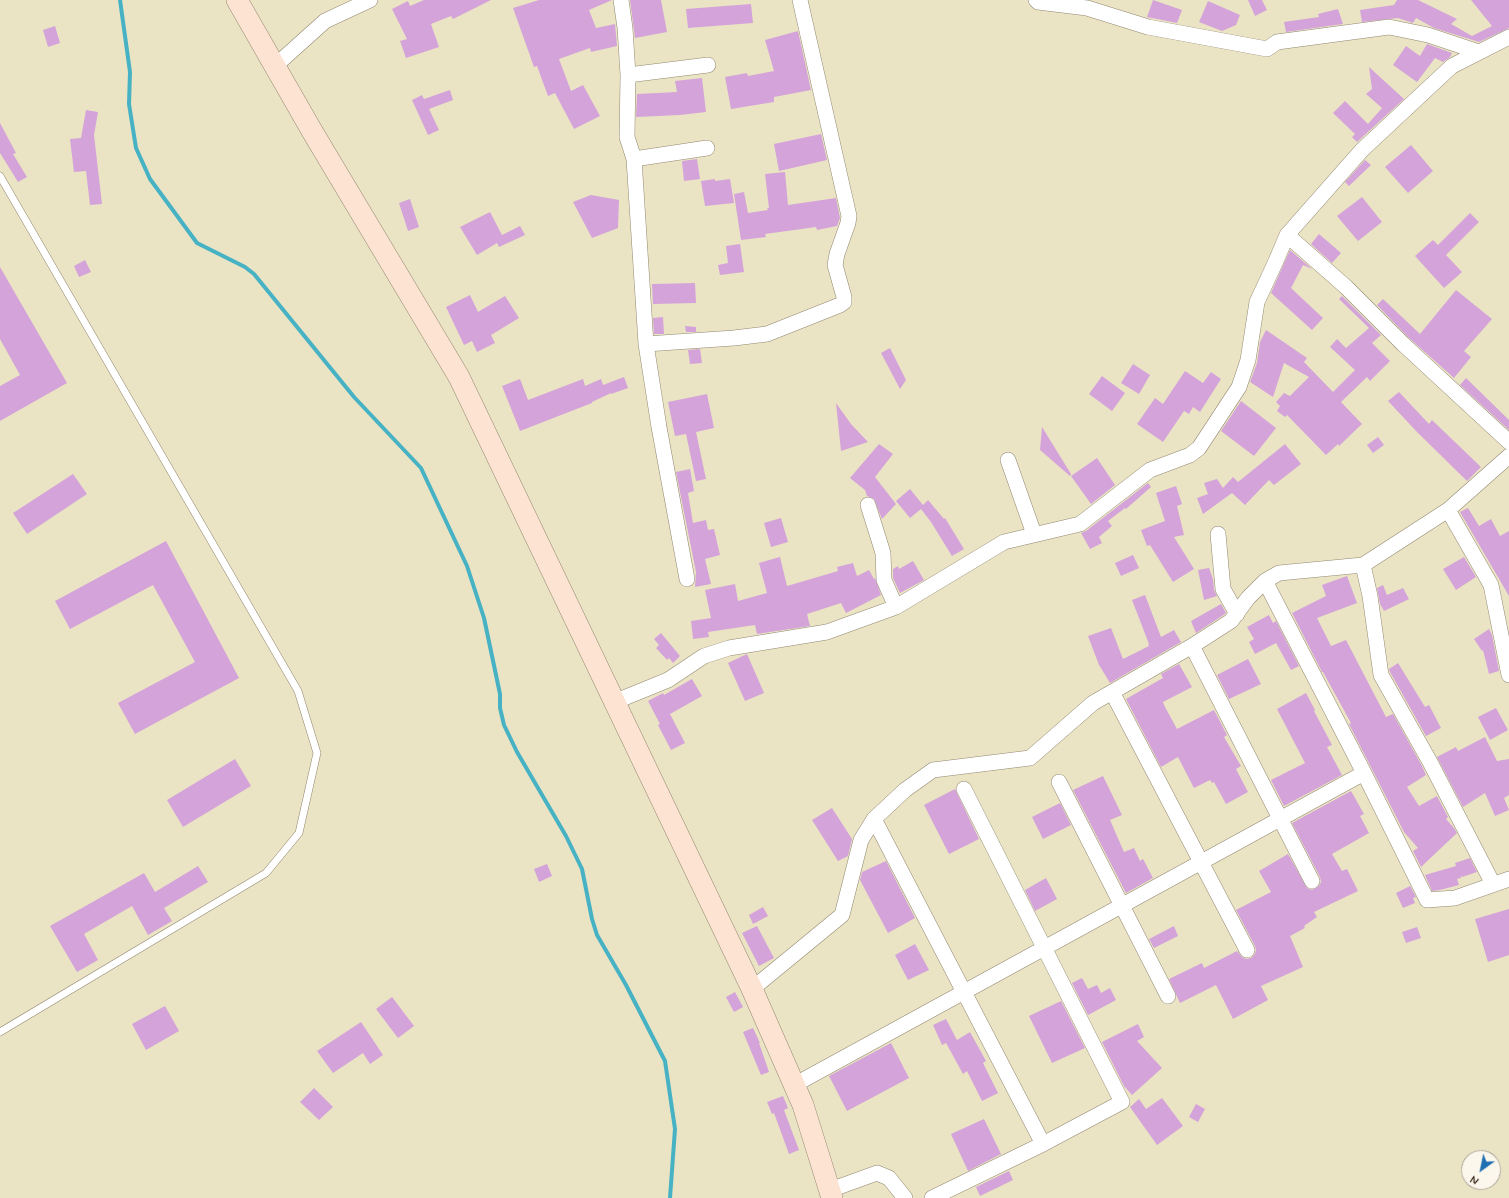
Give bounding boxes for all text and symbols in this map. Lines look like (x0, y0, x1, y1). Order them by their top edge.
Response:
north arrow (1461, 1150, 1501, 1190)
text: N (1468, 1171, 1482, 1187)

